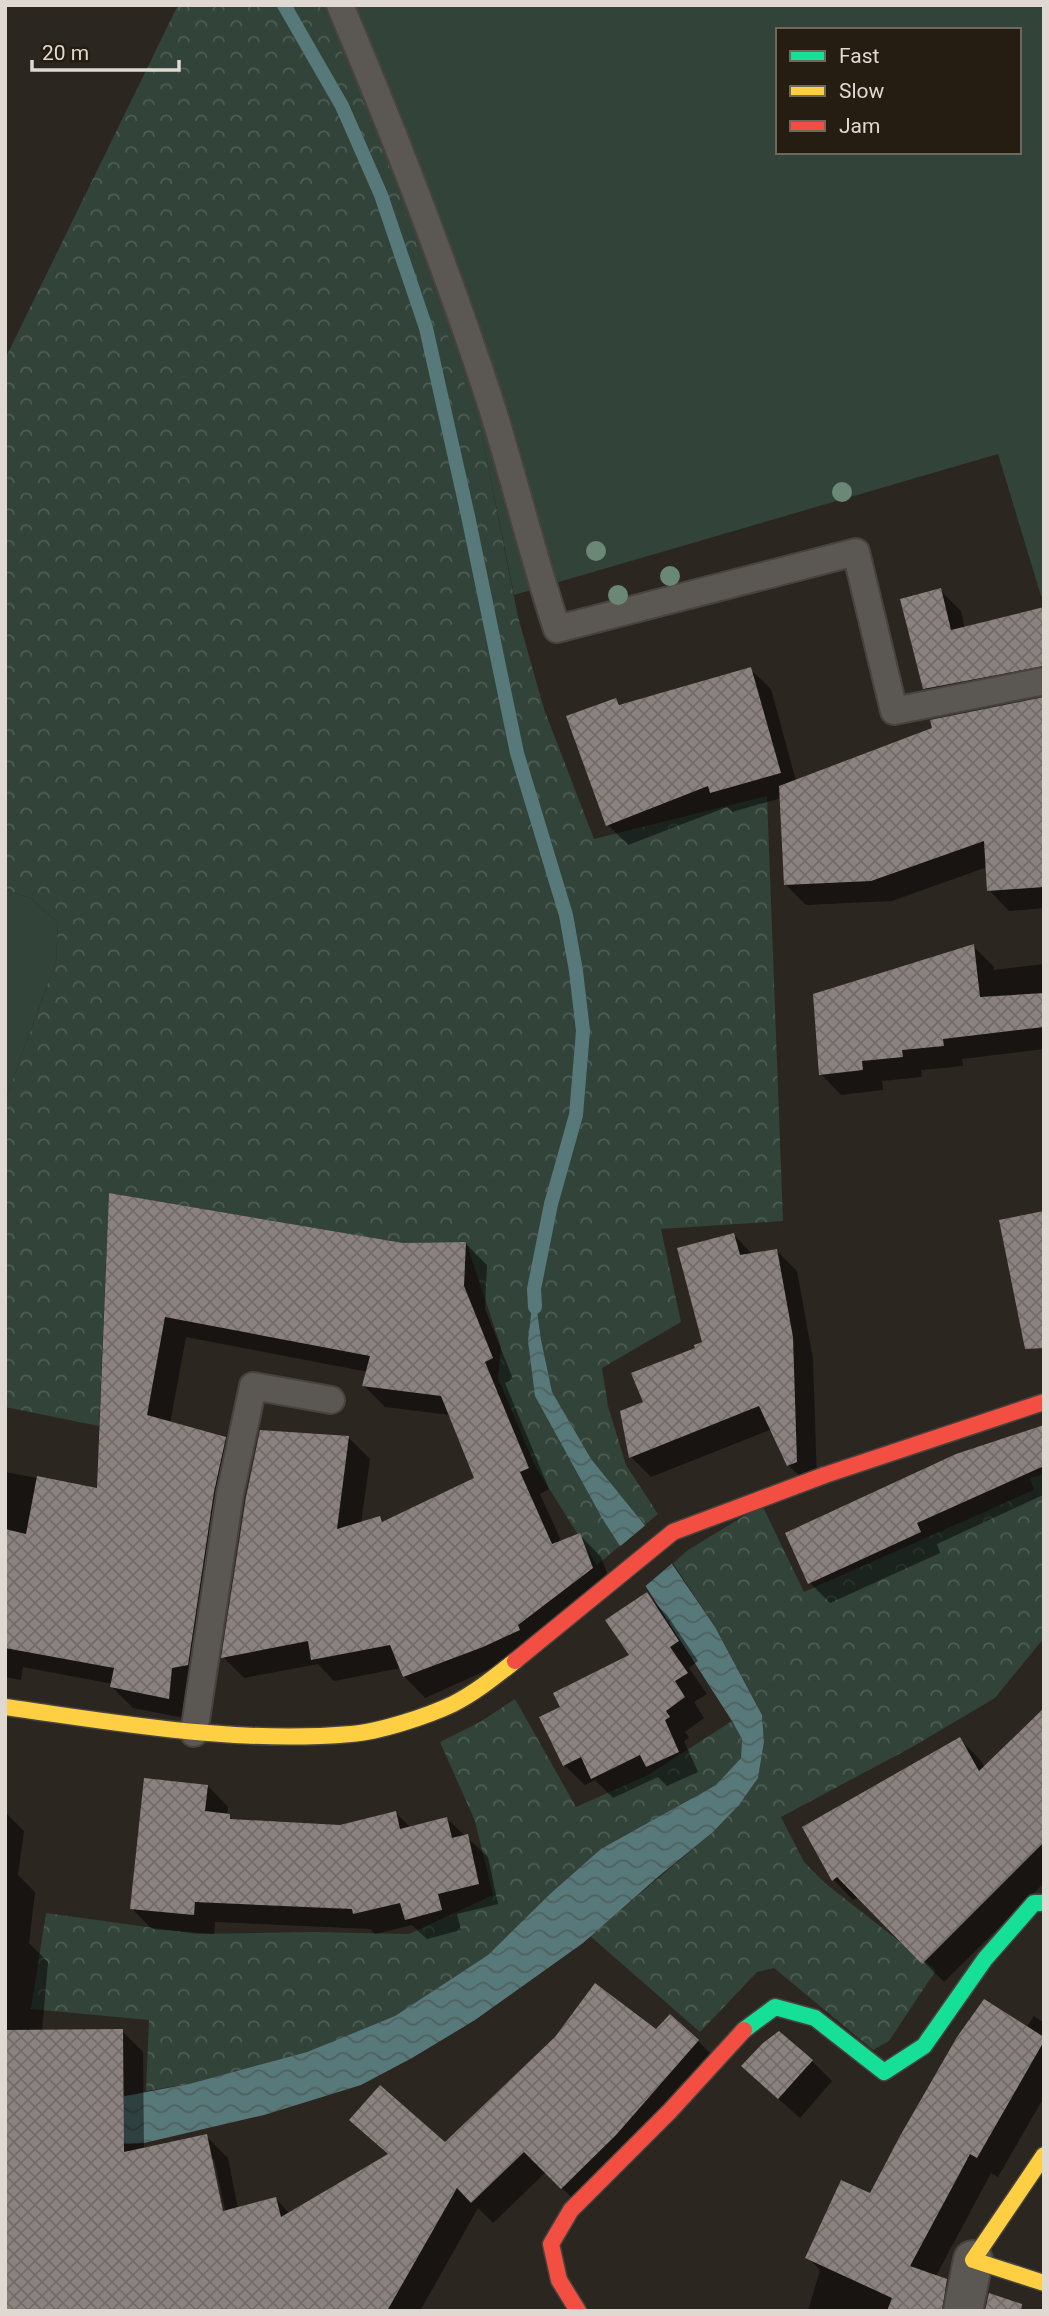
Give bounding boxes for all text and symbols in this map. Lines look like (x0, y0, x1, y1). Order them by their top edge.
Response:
scale bar (32, 28, 178, 72)
legend (776, 28, 1021, 154)
text: 20 m (42, 41, 89, 65)
text: Fast (839, 44, 880, 68)
text: Slow (839, 79, 885, 103)
text: Jam (839, 114, 880, 138)

